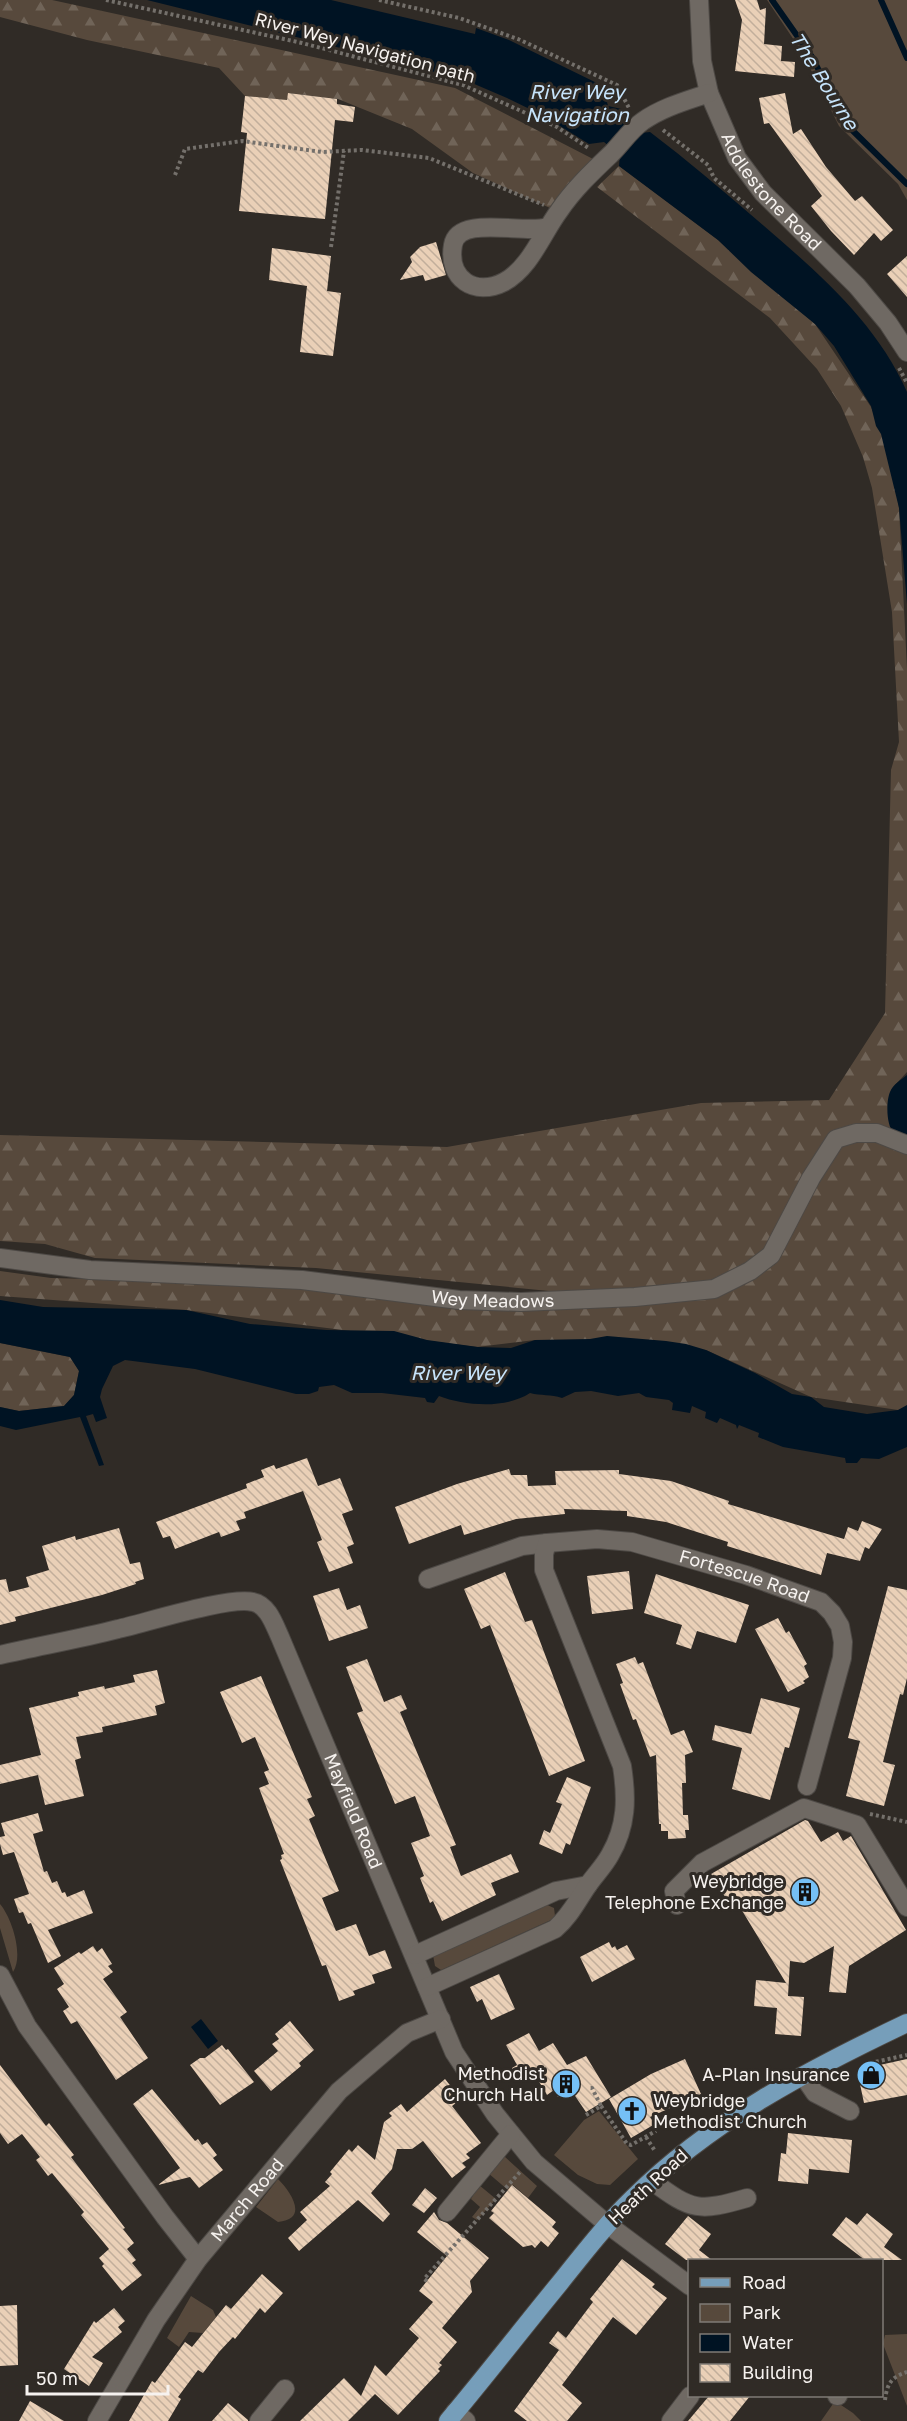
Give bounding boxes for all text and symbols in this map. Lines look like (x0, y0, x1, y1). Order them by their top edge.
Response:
street label: River Wey Navigation path (253, 7, 478, 87)
water label: The Bourne (785, 27, 865, 135)
water label: River Wey Navigation (525, 79, 630, 127)
street label: Addlestone Road (717, 129, 827, 255)
street label: Wey Meadows (430, 1285, 555, 1312)
water label: River Wey (411, 1360, 508, 1385)
street label: Fortescue Road (677, 1544, 813, 1607)
street label: Mayfield Road (320, 1750, 388, 1872)
place label: Weybridge Telephone Exchange (605, 1870, 784, 1913)
building icon: Weybridge Telephone Exchange (789, 1876, 821, 1908)
shop icon: A-Plan Insurance (855, 2059, 887, 2091)
place label: Methodist Church Hall (443, 2062, 545, 2105)
place label: A-Plan Insurance (702, 2063, 850, 2085)
building icon: Methodist Church Hall (550, 2068, 582, 2100)
place label: Weybridge Methodist Church (653, 2089, 807, 2132)
church icon: Weybridge Methodist Church (616, 2095, 648, 2127)
street label: Heath Road (603, 2144, 692, 2229)
street label: March Road (205, 2153, 288, 2246)
legend (688, 2259, 883, 2397)
text: Road (742, 2271, 786, 2293)
text: Park (742, 2301, 781, 2323)
text: Water (742, 2331, 793, 2353)
scale bar (27, 2358, 168, 2396)
text: Building (742, 2361, 813, 2383)
text: 50 m (36, 2367, 78, 2389)

